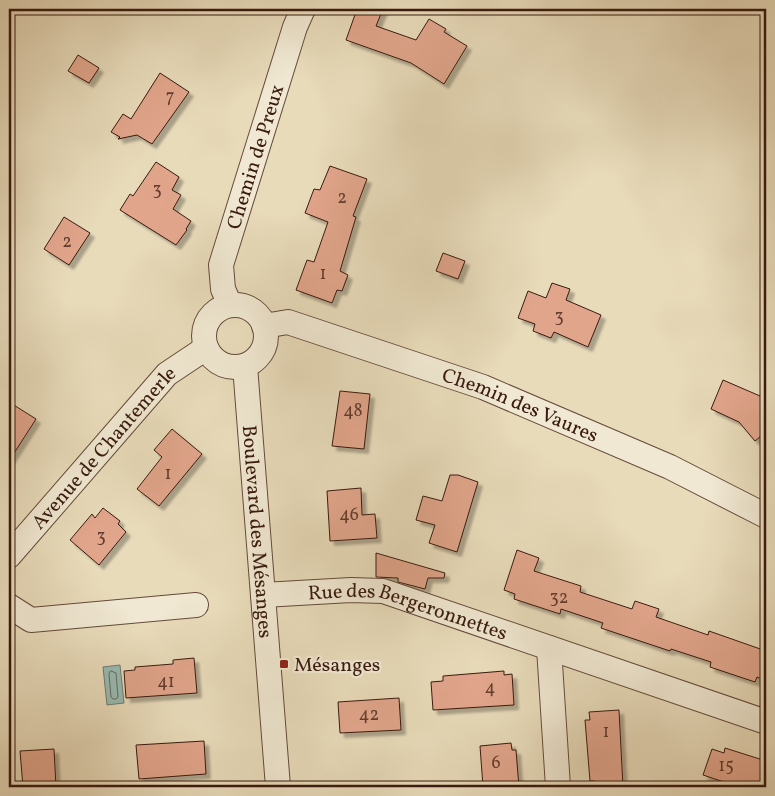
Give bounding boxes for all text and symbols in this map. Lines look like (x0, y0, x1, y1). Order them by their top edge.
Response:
street label: Chemin de Preux (221, 81, 292, 233)
house number: 7 (166, 85, 174, 110)
house number: 3 (152, 178, 162, 203)
house number: 2 (337, 186, 347, 211)
house number: 2 (62, 230, 72, 255)
house number: 1 (320, 262, 326, 287)
house number: 3 (554, 305, 564, 330)
street label: Avenue de Chantemerle (26, 360, 182, 536)
street label: Chemin des Vaures (438, 362, 602, 451)
house number: 48 (343, 399, 363, 424)
street label: Boulevard des Mésanges (234, 424, 278, 639)
house number: 1 (165, 462, 171, 487)
house number: 46 (339, 503, 359, 528)
house number: 3 (96, 525, 106, 550)
street label: Rue des Bergeronnettes (307, 578, 511, 648)
house number: 32 (550, 586, 568, 611)
place label: Mésanges (294, 652, 380, 680)
marker: Mésanges (278, 658, 290, 670)
house number: 41 (157, 670, 175, 695)
house number: 4 (485, 676, 495, 701)
house number: 42 (359, 703, 379, 728)
house number: 1 (603, 720, 609, 745)
house number: 6 (491, 751, 501, 776)
house number: 15 (718, 754, 734, 779)

